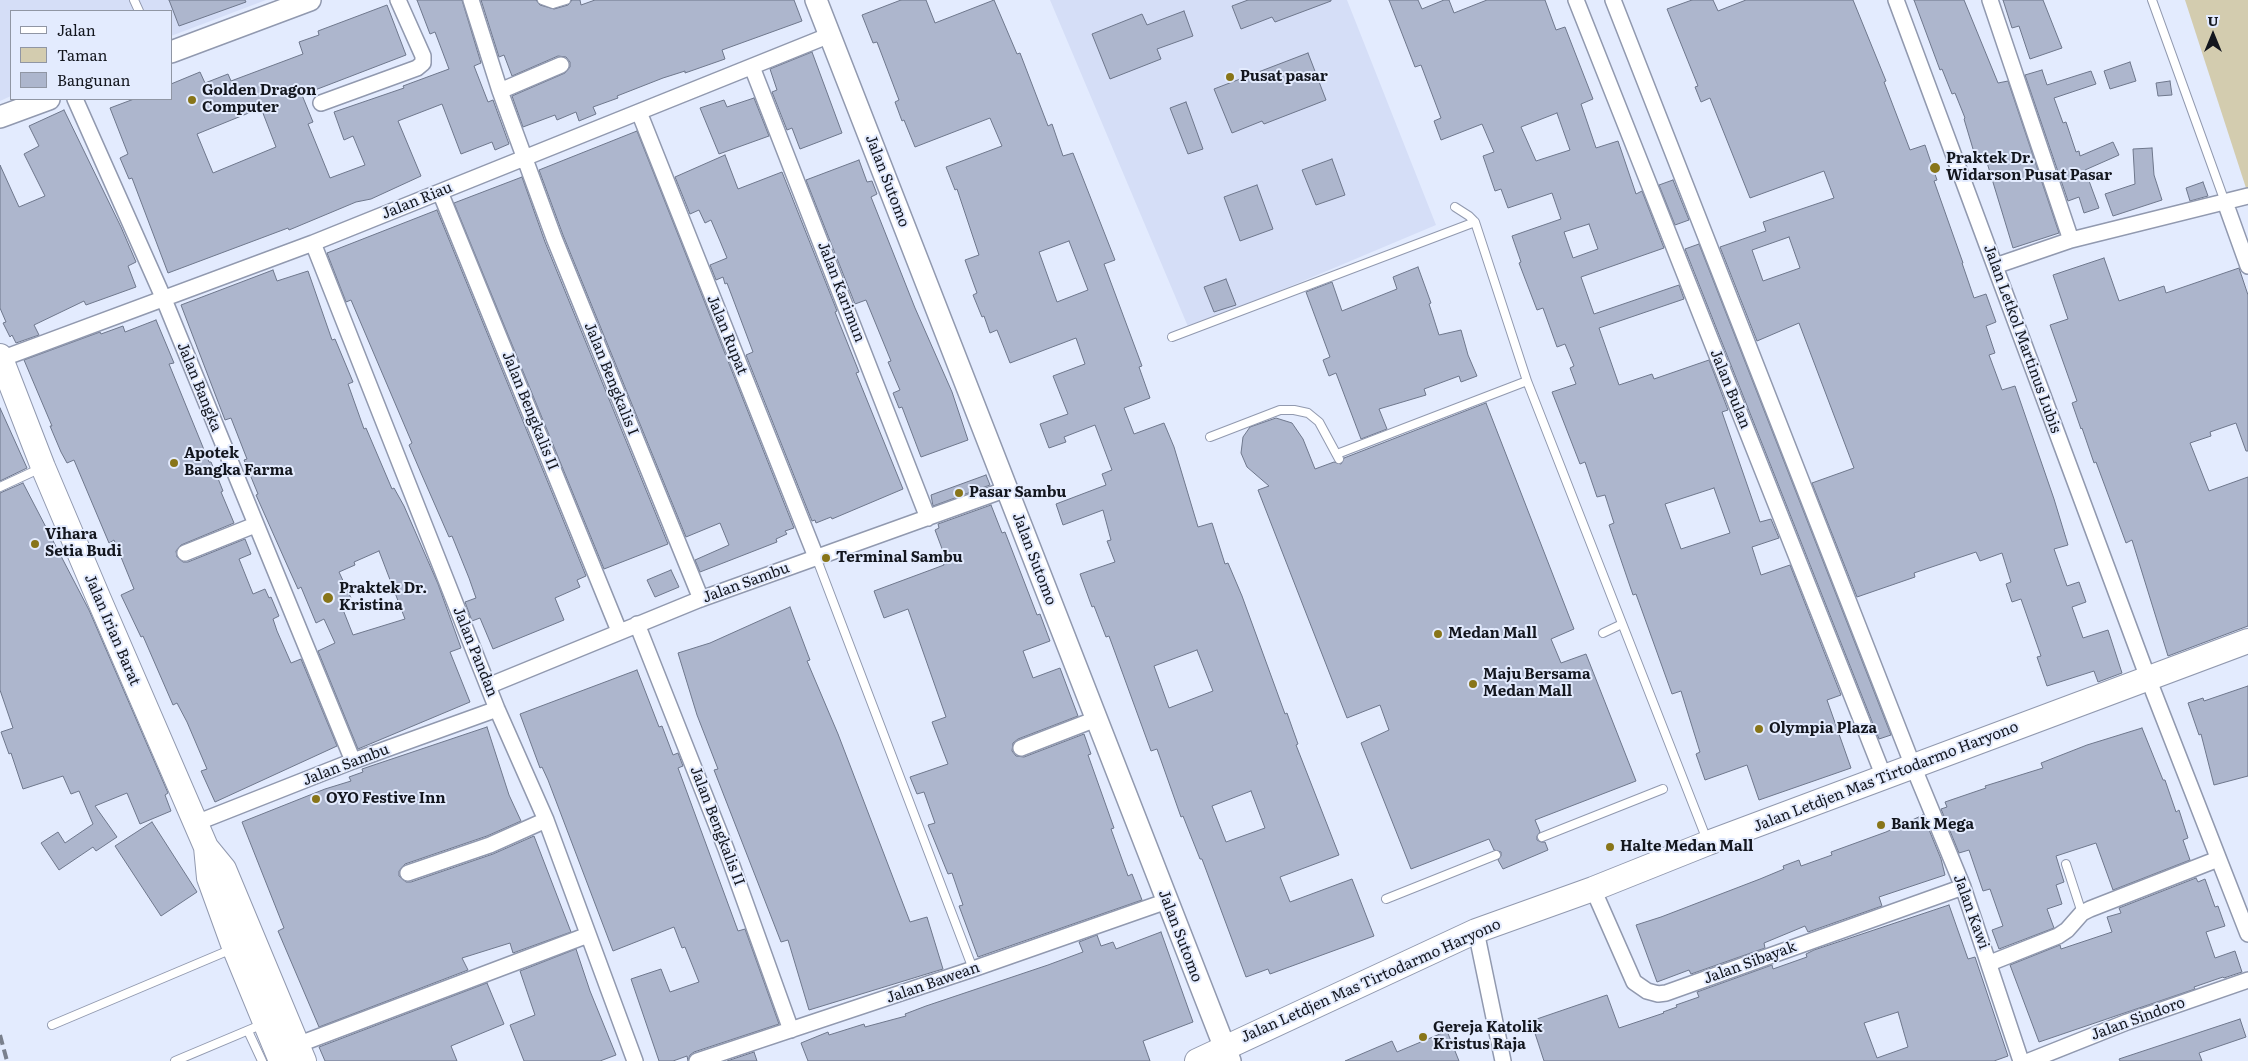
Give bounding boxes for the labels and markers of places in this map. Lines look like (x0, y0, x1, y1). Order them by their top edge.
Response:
place label: Pusat pasar (1240, 68, 1328, 86)
marker: Pusat pasar (1224, 71, 1236, 83)
place label: Golden Dragon Computer (202, 82, 316, 117)
marker: Golden Dragon Computer (186, 94, 198, 106)
place label: Praktek Dr. Widarson Pusat Pasar (1946, 150, 2112, 185)
marker: Praktek Dr. Widarson Pusat Pasar (1928, 161, 1942, 175)
place label: Apotek Bangka Farma (184, 445, 293, 480)
marker: Apotek Bangka Farma (168, 457, 180, 469)
place label: Pasar Sambu (969, 484, 1066, 502)
marker: Pasar Sambu (953, 487, 965, 499)
place label: Vihara Setia Budi (45, 526, 122, 561)
marker: Vihara Setia Budi (29, 538, 41, 550)
place label: Terminal Sambu (836, 549, 963, 567)
marker: Terminal Sambu (820, 552, 832, 564)
place label: Praktek Dr. Kristina (339, 580, 427, 615)
marker: Praktek Dr. Kristina (321, 591, 335, 605)
place label: Medan Mall (1448, 625, 1537, 643)
marker: Medan Mall (1432, 628, 1444, 640)
place label: Maju Bersama Medan Mall (1483, 666, 1591, 701)
marker: Maju Bersama Medan Mall (1467, 678, 1479, 690)
place label: Olympia Plaza (1769, 720, 1877, 738)
marker: Olympia Plaza (1753, 723, 1765, 735)
place label: OYO Festive Inn (326, 790, 446, 808)
marker: OYO Festive Inn (310, 793, 322, 805)
place label: Bank Mega (1891, 816, 1974, 834)
marker: Bank Mega (1875, 819, 1887, 831)
place label: Halte Medan Mall (1620, 838, 1754, 856)
marker: Halte Medan Mall (1604, 841, 1616, 853)
place label: Gereja Katolik Kristus Raja (1433, 1019, 1542, 1054)
marker: Gereja Katolik Kristus Raja (1417, 1031, 1429, 1043)

